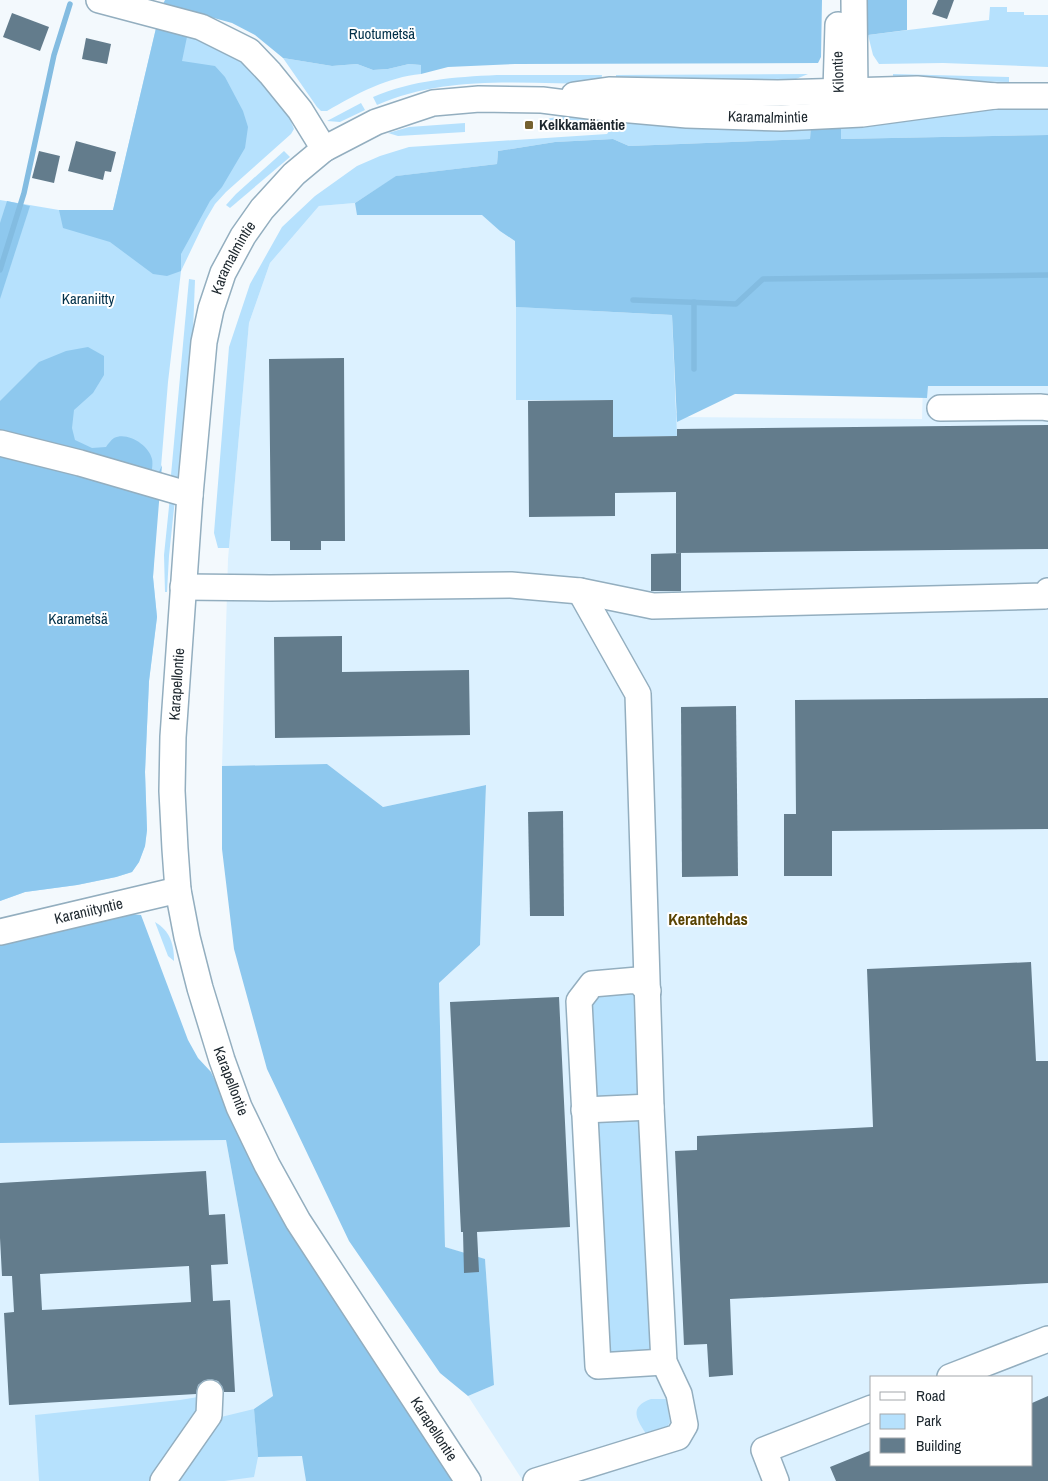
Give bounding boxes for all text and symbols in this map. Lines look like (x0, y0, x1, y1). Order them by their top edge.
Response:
park label: Ruotumetsä (349, 23, 415, 44)
street label: Kilontie (826, 51, 849, 93)
street label: Karamalmintie (728, 105, 808, 128)
place label: Kelkkamäentie (539, 114, 625, 135)
marker: Kelkkamäentie (523, 119, 535, 131)
street label: Karamalmintie (206, 216, 261, 297)
park label: Karaniitty (62, 288, 115, 309)
park label: Karametsä (48, 608, 108, 629)
street label: Karapellontie (163, 647, 189, 721)
street label: Karaniityntie (52, 892, 125, 929)
district label: Kerantehdas (668, 908, 748, 930)
street label: Karapellontie (209, 1043, 254, 1119)
legend (870, 1376, 1033, 1466)
text: Road (916, 1385, 945, 1406)
street label: Karapellontie (406, 1393, 463, 1465)
text: Park (916, 1410, 942, 1431)
text: Building (916, 1435, 961, 1456)

